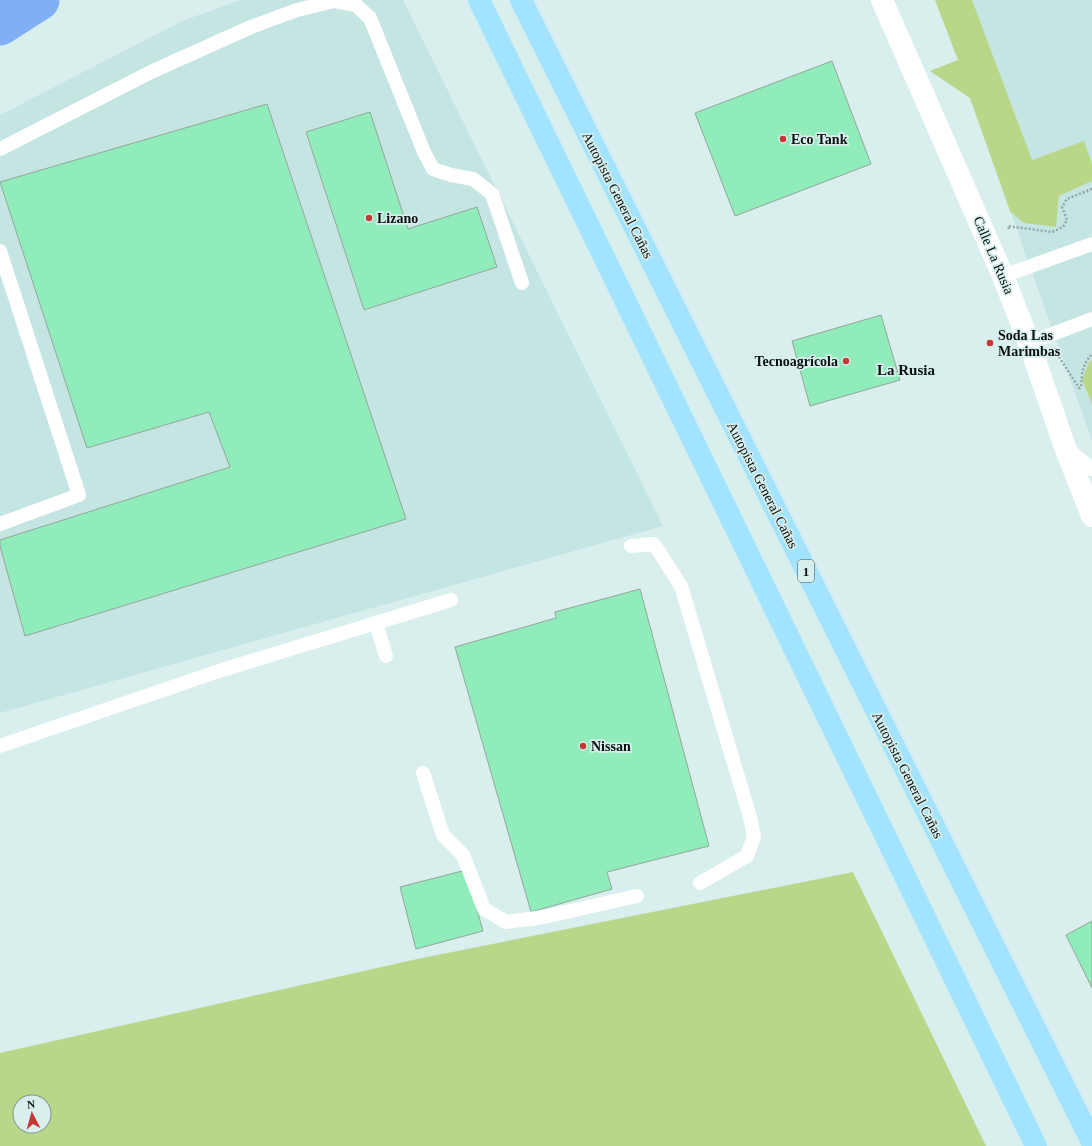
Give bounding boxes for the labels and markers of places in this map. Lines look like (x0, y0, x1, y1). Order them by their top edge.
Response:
place label: Eco Tank (791, 132, 848, 147)
marker: Eco Tank (778, 134, 788, 144)
place label: Lizano (377, 211, 418, 226)
marker: Lizano (364, 213, 374, 223)
place label: Soda Las Marimbas (998, 328, 1061, 359)
marker: Soda Las Marimbas (985, 338, 995, 348)
place label: Tecnoagrícola (755, 354, 838, 369)
marker: Tecnoagrícola (841, 356, 851, 366)
place label: Nissan (591, 739, 631, 754)
marker: Nissan (578, 741, 588, 751)

